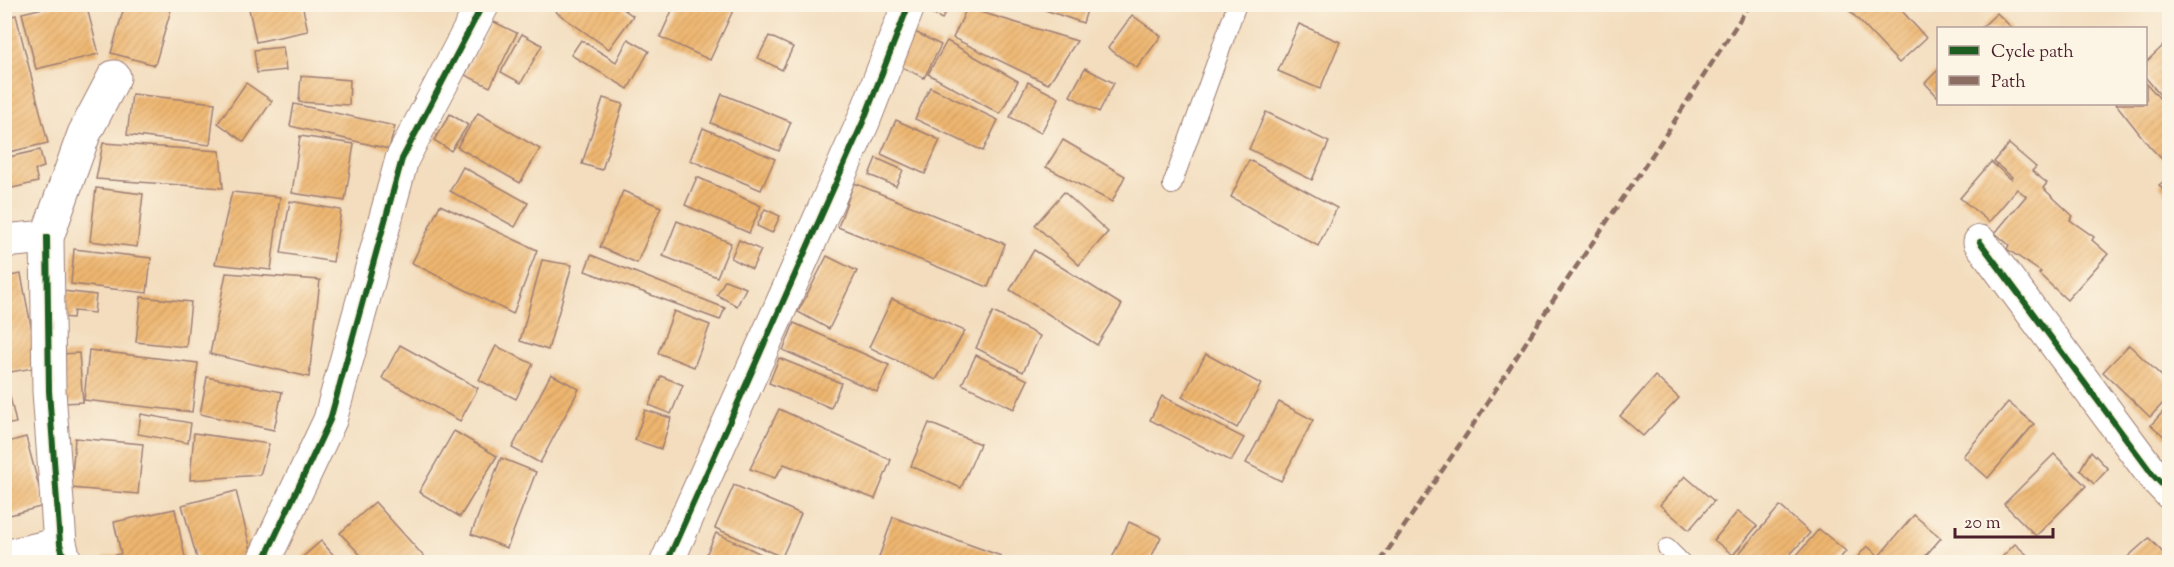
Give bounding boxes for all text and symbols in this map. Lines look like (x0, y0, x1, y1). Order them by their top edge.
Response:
legend (1937, 27, 2147, 105)
text: Cycle path (1991, 40, 2074, 66)
text: Path (1991, 70, 2026, 96)
scale bar (1955, 501, 2052, 539)
text: 20 m (1964, 511, 2001, 537)

